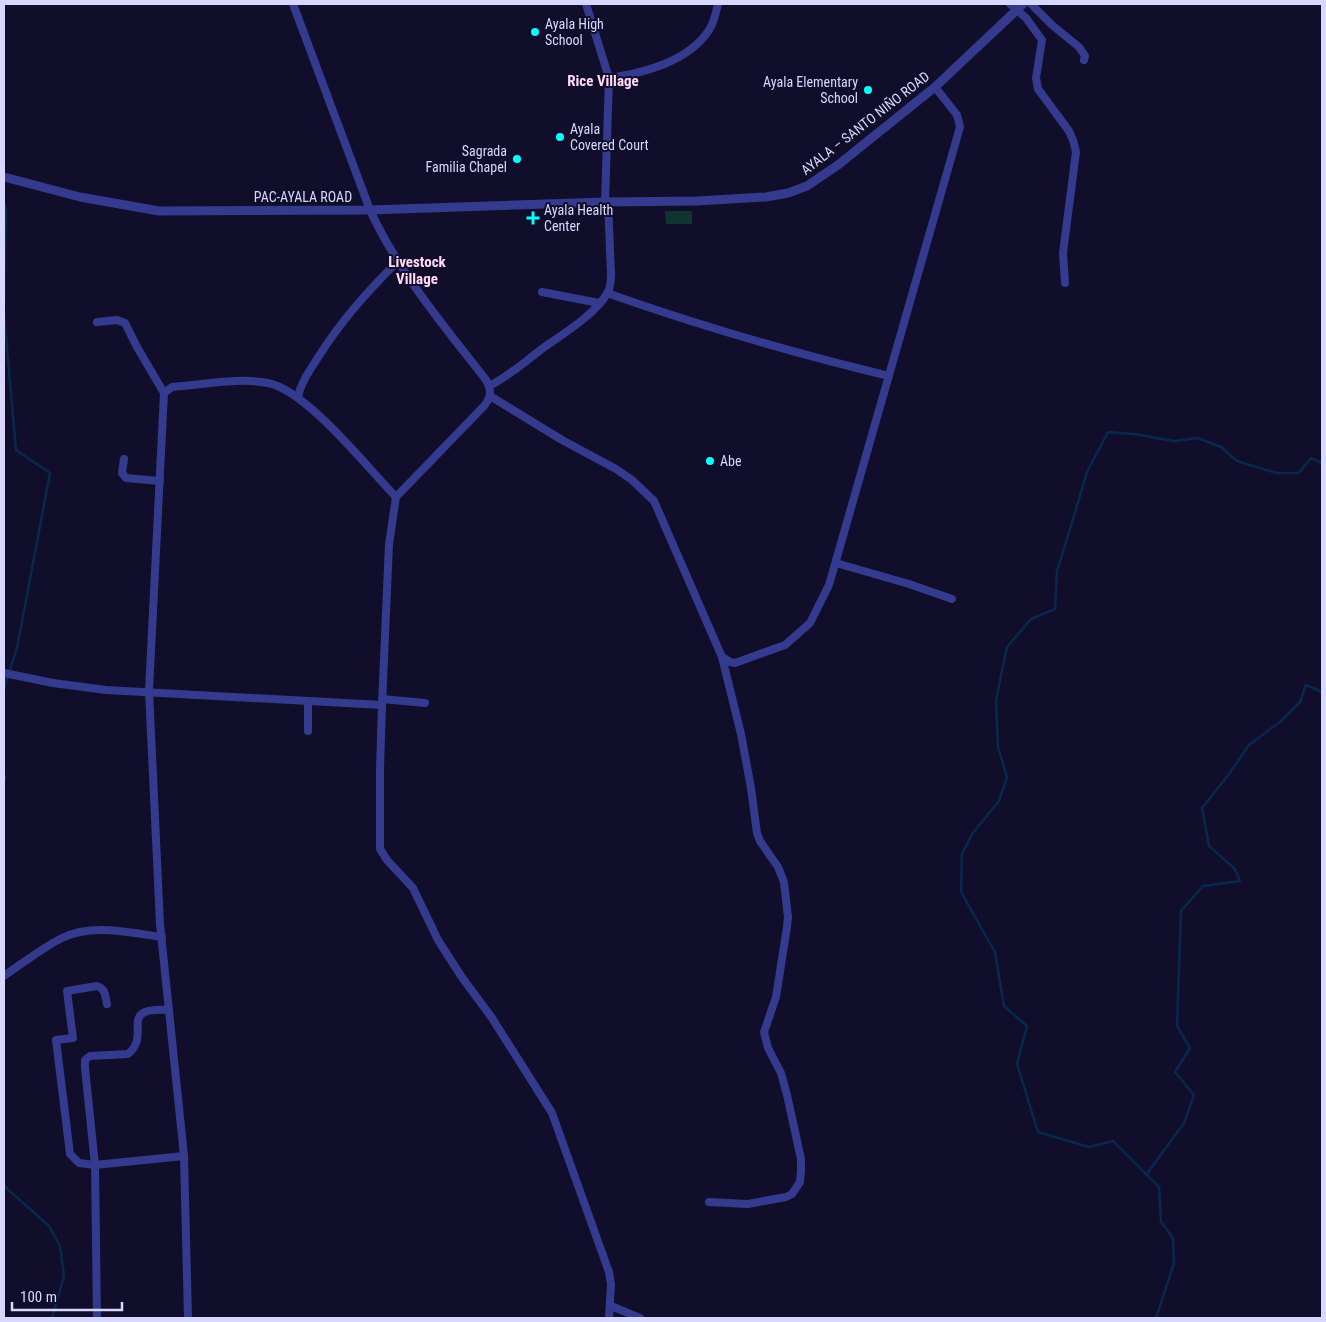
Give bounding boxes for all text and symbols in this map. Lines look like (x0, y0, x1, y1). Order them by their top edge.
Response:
place label: Ayala High School (545, 16, 604, 48)
marker: Ayala High School (529, 26, 541, 38)
street label: AYALA – SANTO NIÑO ROAD (797, 67, 932, 178)
district label: Rice Village (567, 72, 639, 90)
place label: Ayala Elementary School (763, 74, 858, 106)
marker: Ayala Elementary School (862, 84, 874, 96)
place label: Ayala Covered Court (570, 121, 649, 153)
marker: Ayala Covered Court (554, 131, 566, 143)
place label: Sagrada Familia Chapel (426, 143, 507, 175)
marker: Sagrada Familia Chapel (511, 153, 523, 165)
street label: PAC-AYALA ROAD (254, 189, 352, 205)
place label: Ayala Health Center (544, 202, 613, 234)
marker: Ayala Health Center (526, 211, 540, 225)
district label: Livestock Village (388, 253, 447, 288)
place label: Abe (720, 453, 742, 469)
marker: Abe (704, 455, 716, 467)
scale bar (12, 1280, 122, 1312)
text: 100 m (20, 1288, 57, 1306)

